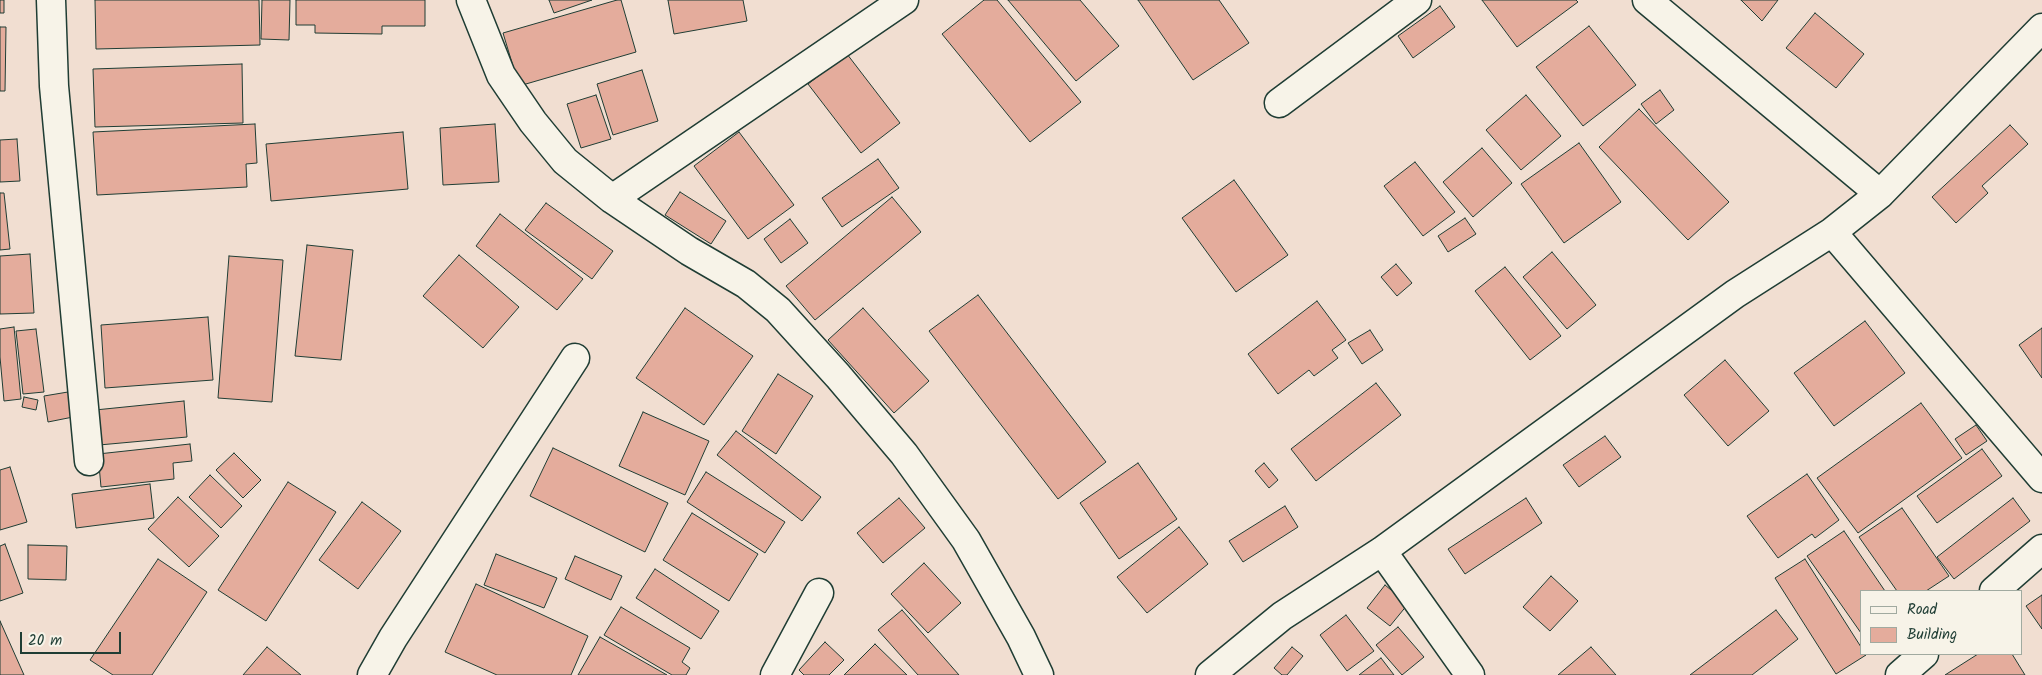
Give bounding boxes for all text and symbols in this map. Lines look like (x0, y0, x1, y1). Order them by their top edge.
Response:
legend (1860, 590, 2022, 655)
text: Road (1907, 598, 1937, 622)
scale bar (22, 622, 124, 654)
text: Building (1907, 623, 1957, 647)
text: 20 m (28, 629, 62, 653)

